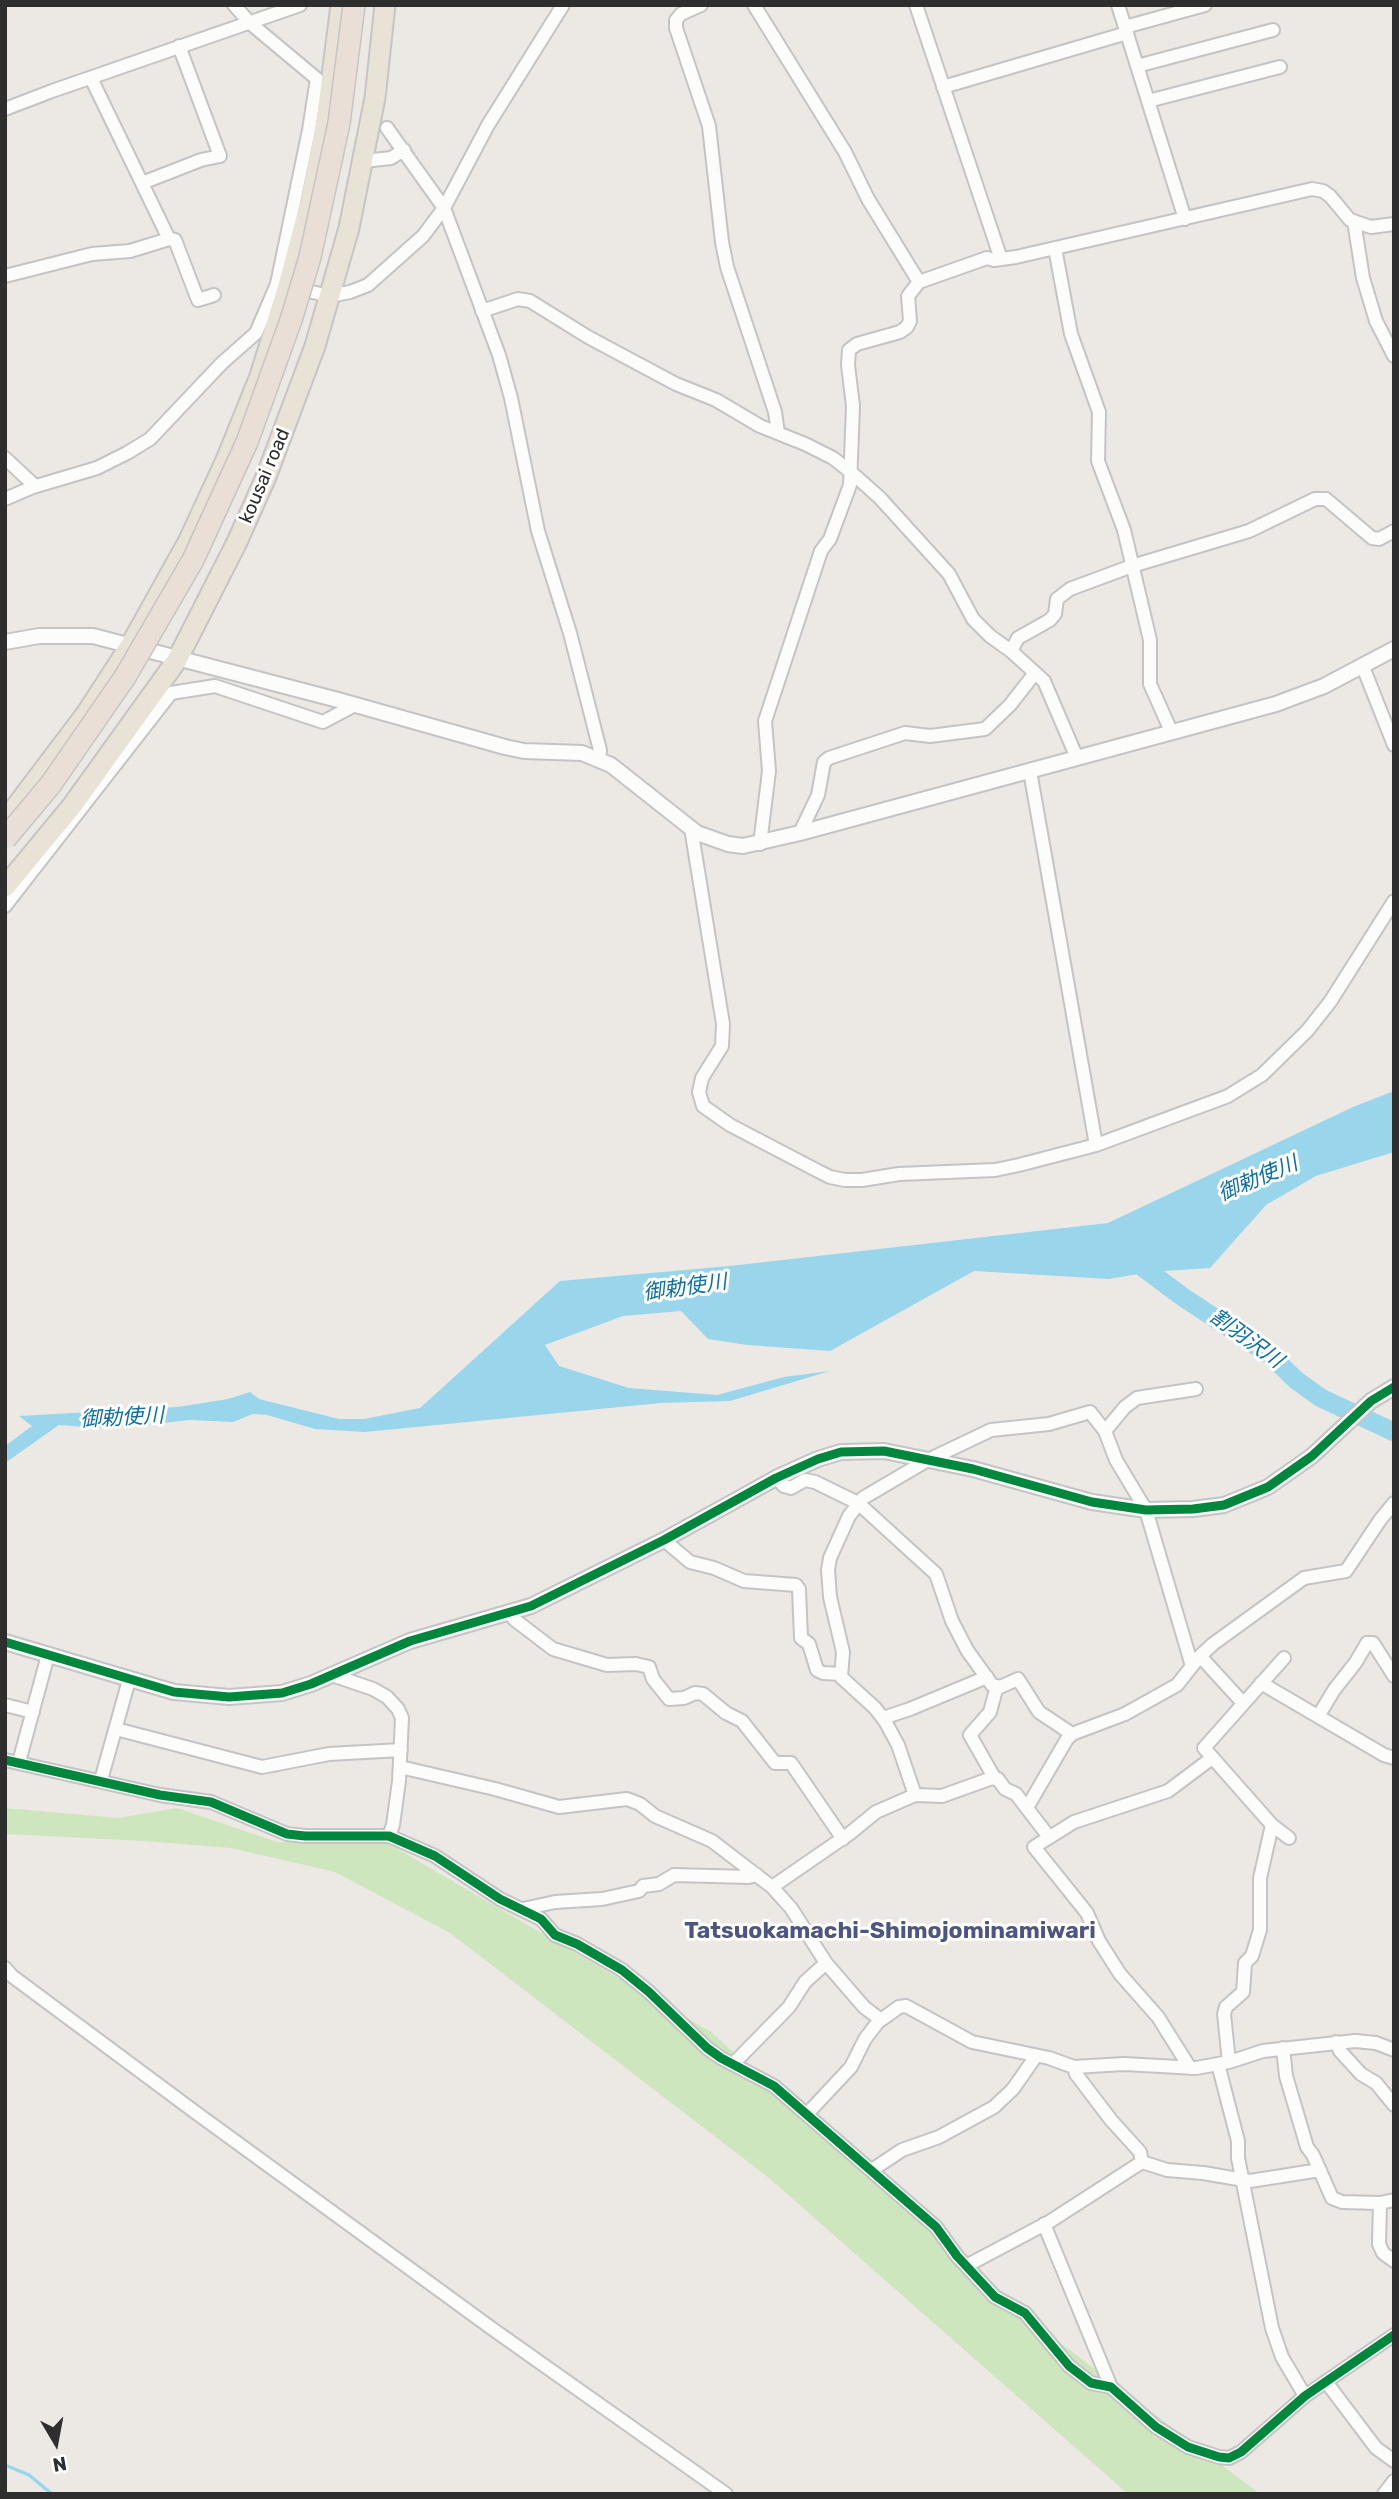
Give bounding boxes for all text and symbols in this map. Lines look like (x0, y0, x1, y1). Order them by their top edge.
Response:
street label: kousai road (235, 425, 295, 527)
water label: 御勅使川 (1214, 1151, 1302, 1207)
water label: 御勅使川 (642, 1270, 728, 1306)
water label: 割羽沢川 (1205, 1304, 1287, 1374)
water label: 御勅使川 (79, 1403, 165, 1433)
district label: Tatsuokamachi-Shimojominamiwari (684, 1917, 1096, 1945)
north arrow (21, 2408, 91, 2478)
text: N (51, 2452, 68, 2477)

